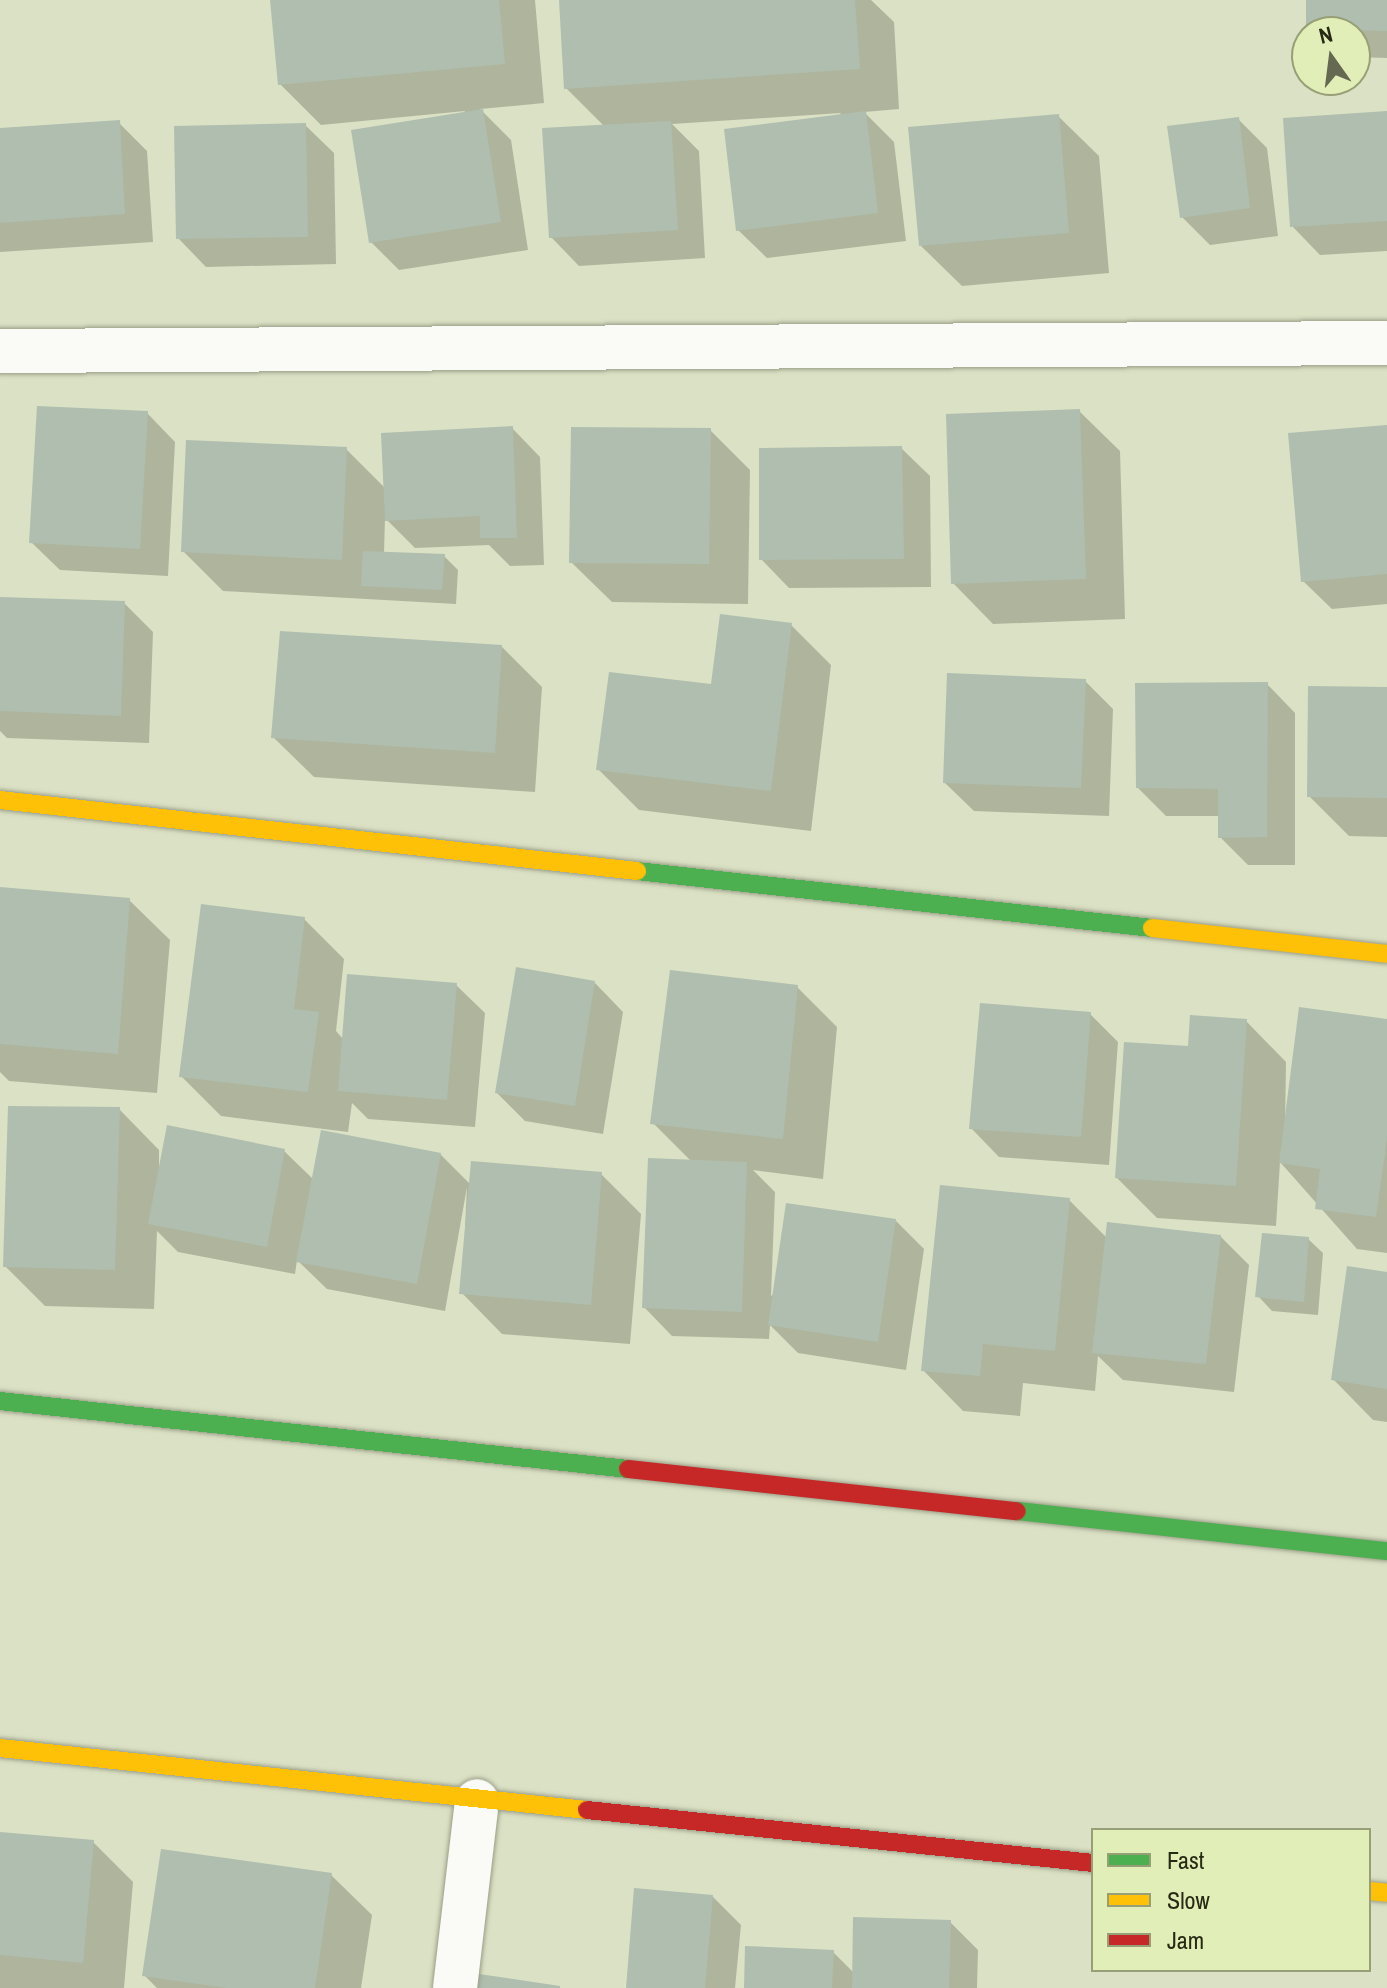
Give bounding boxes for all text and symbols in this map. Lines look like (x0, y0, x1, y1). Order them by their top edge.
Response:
north arrow (1291, 16, 1371, 96)
text: N (1316, 19, 1336, 51)
legend (1091, 1828, 1371, 1972)
text: Fast (1167, 1844, 1204, 1876)
text: Slow (1167, 1884, 1210, 1916)
text: Jam (1167, 1924, 1204, 1956)

